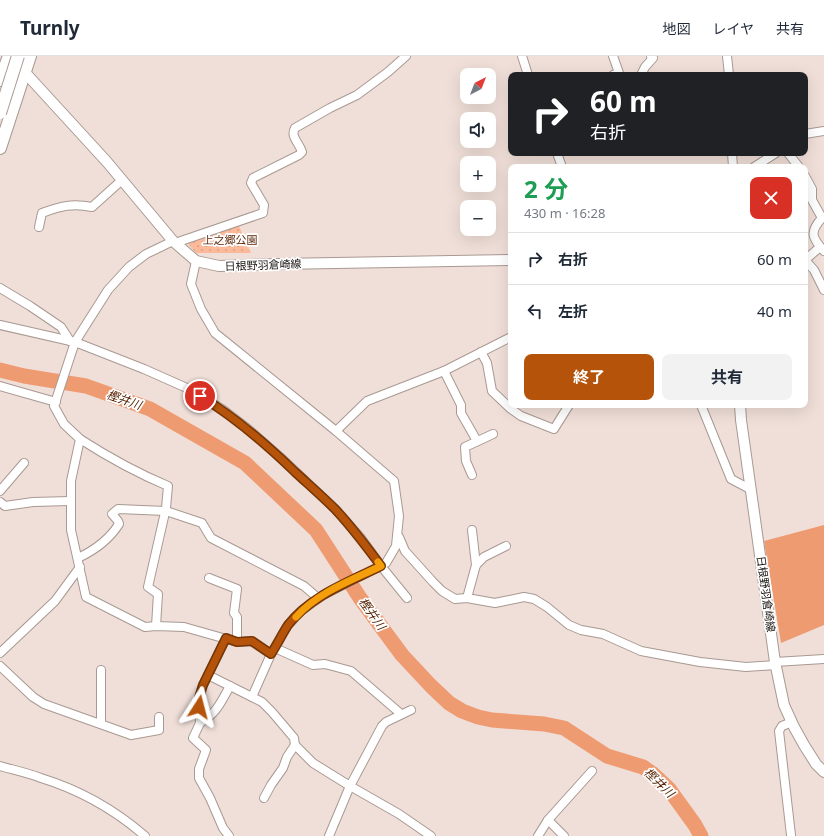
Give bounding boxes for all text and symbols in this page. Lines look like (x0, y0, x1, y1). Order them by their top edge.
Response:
text: Turnly (20, 15, 80, 41)
text: 地図 (662, 19, 690, 38)
text: レイヤ (712, 19, 754, 38)
text: 共有 (776, 19, 804, 38)
north arrow (460, 68, 496, 104)
map controls (460, 68, 496, 236)
text: 60 m (590, 82, 657, 120)
icon: right (524, 88, 576, 140)
button: sound (460, 112, 496, 148)
text: 右折 (590, 120, 626, 144)
button: + (460, 156, 496, 192)
text: 2 分 (524, 172, 568, 205)
button: close (750, 177, 792, 219)
button: − (460, 200, 496, 236)
text: 430 m · 16:28 (524, 204, 605, 222)
park label: 上之郷公園 (203, 232, 258, 247)
icon: right (524, 248, 546, 270)
text: 右折 (558, 249, 588, 269)
text: 60 m (757, 249, 792, 269)
street label: 日根野羽倉崎線 (224, 256, 302, 273)
icon: left (524, 300, 546, 322)
text: 左折 (558, 301, 588, 321)
text: 40 m (757, 301, 792, 321)
button: 終了 (524, 354, 654, 400)
button: 共有 (662, 354, 792, 400)
pin (183, 379, 217, 413)
icon: arrive (189, 385, 211, 407)
water label: 樫井川 (104, 386, 146, 414)
street label: 日根野羽倉崎線 (754, 555, 779, 633)
water label: 樫井川 (355, 594, 391, 635)
position arrow (178, 686, 220, 728)
water label: 樫井川 (640, 764, 680, 803)

